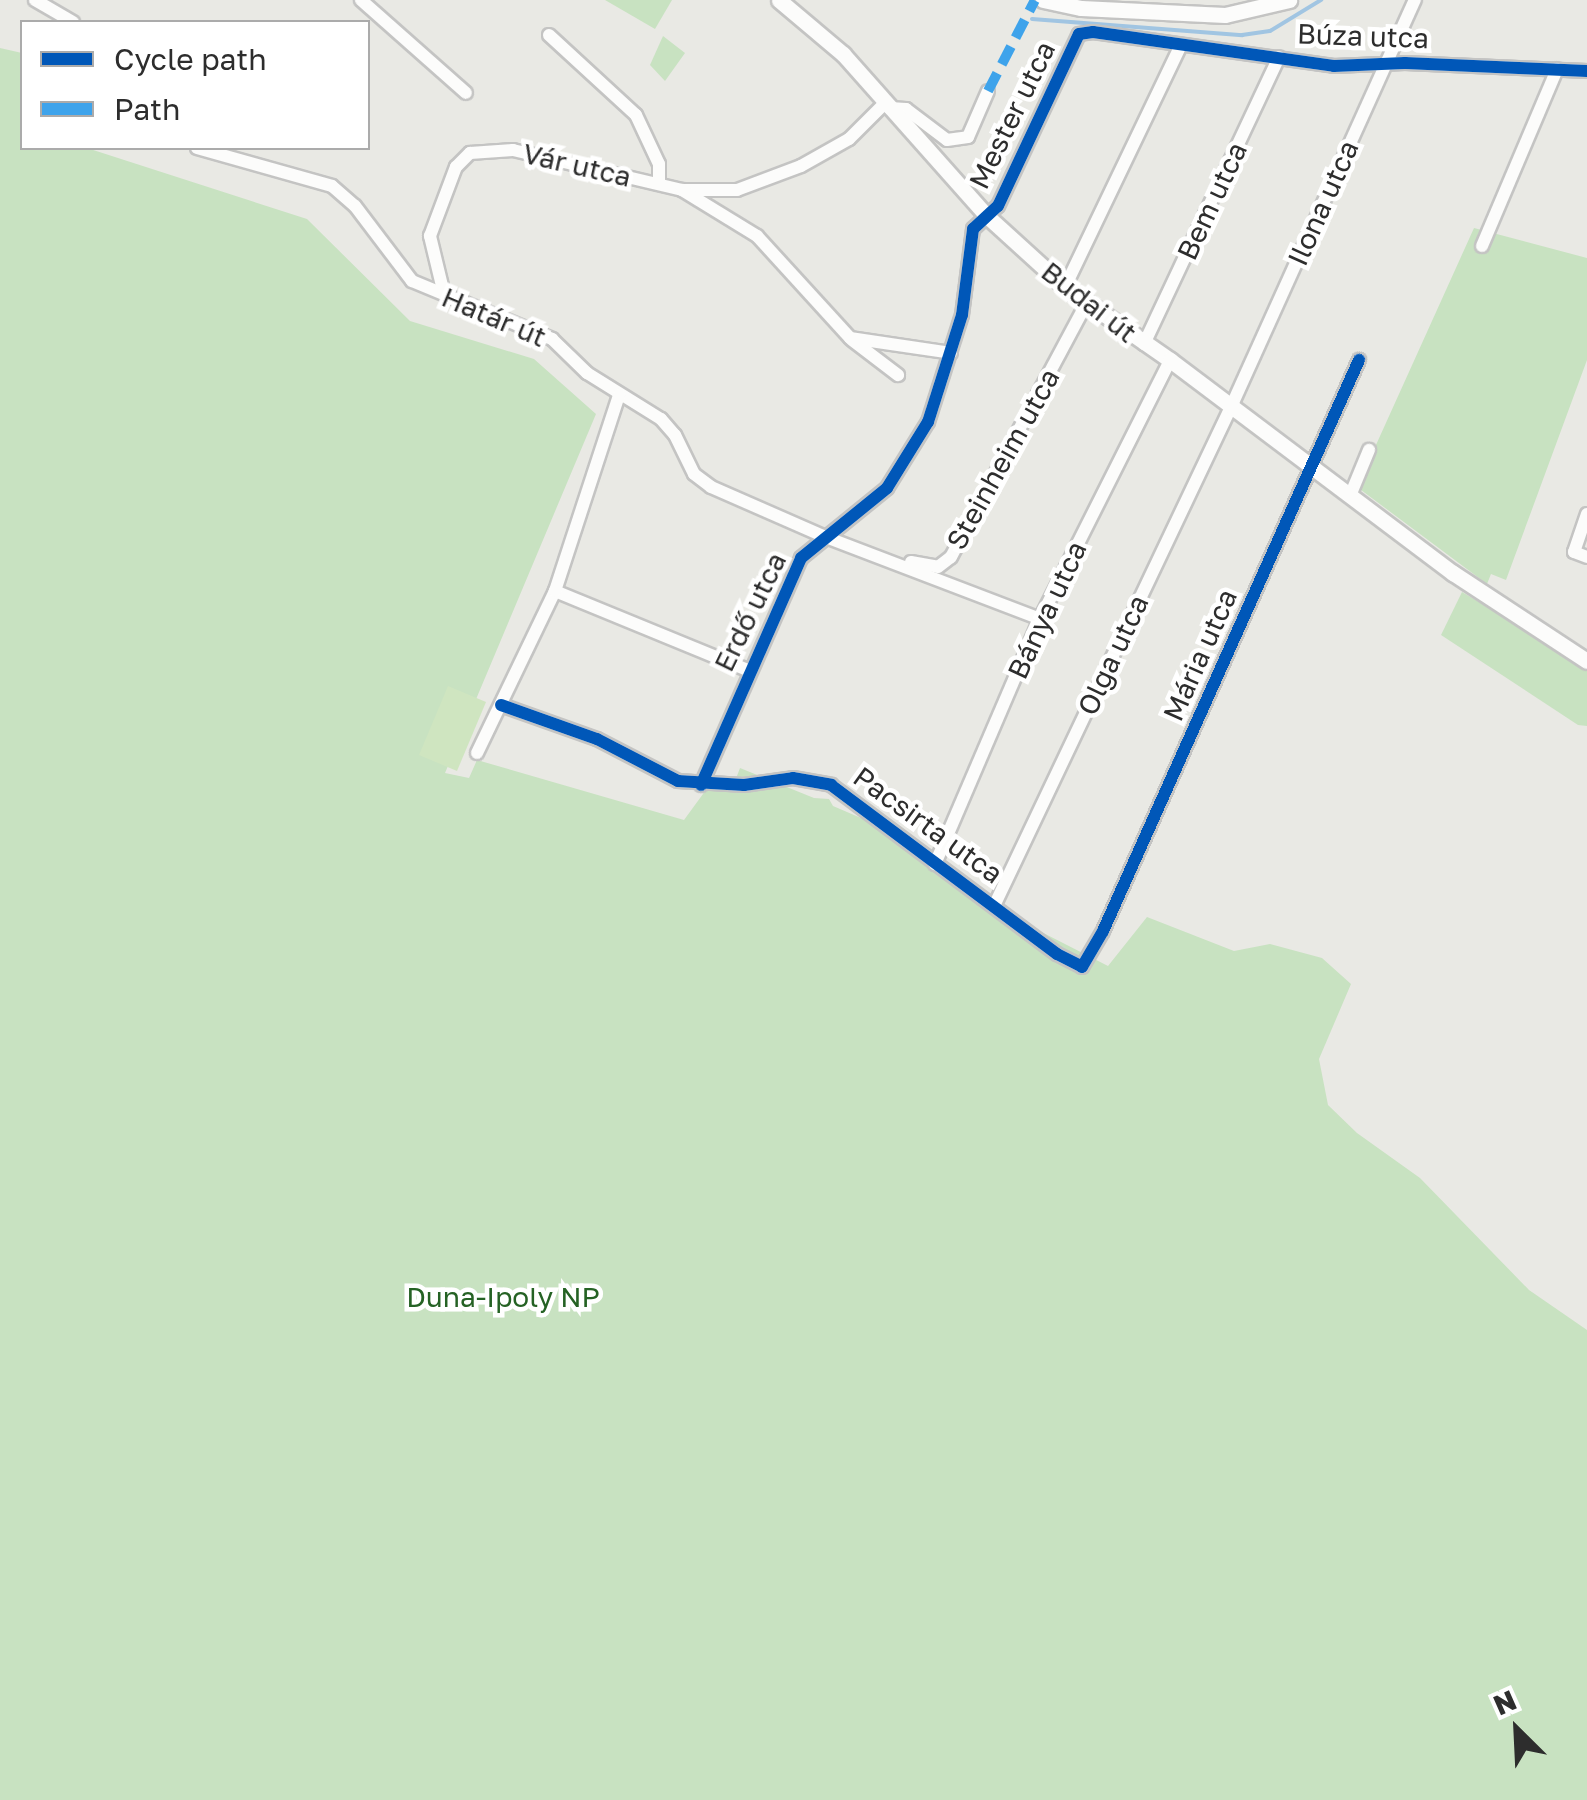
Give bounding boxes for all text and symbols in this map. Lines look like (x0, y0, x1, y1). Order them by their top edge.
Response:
street label: Búza utca (1296, 17, 1430, 55)
legend (20, 20, 370, 150)
street label: Mester utca (962, 36, 1062, 194)
text: Cycle path (114, 41, 267, 77)
text: Path (114, 91, 180, 127)
street label: Ilona utca (1280, 135, 1366, 271)
street label: Vár utca (520, 136, 634, 194)
street label: Bem utca (1170, 137, 1254, 265)
street label: Budai út (1035, 254, 1143, 350)
street label: Határ út (437, 280, 551, 354)
street label: Steinheim utca (939, 363, 1067, 555)
street label: Bánya utca (1000, 536, 1094, 684)
street label: Erdő utca (707, 547, 793, 677)
street label: Mária utca (1156, 584, 1244, 726)
street label: Olga utca (1071, 590, 1155, 720)
street label: Pacsirta utca (847, 760, 1009, 890)
park label: Duna-Ipoly NP (406, 1280, 600, 1314)
north arrow (1467, 1680, 1567, 1780)
text: N (1488, 1683, 1521, 1722)

